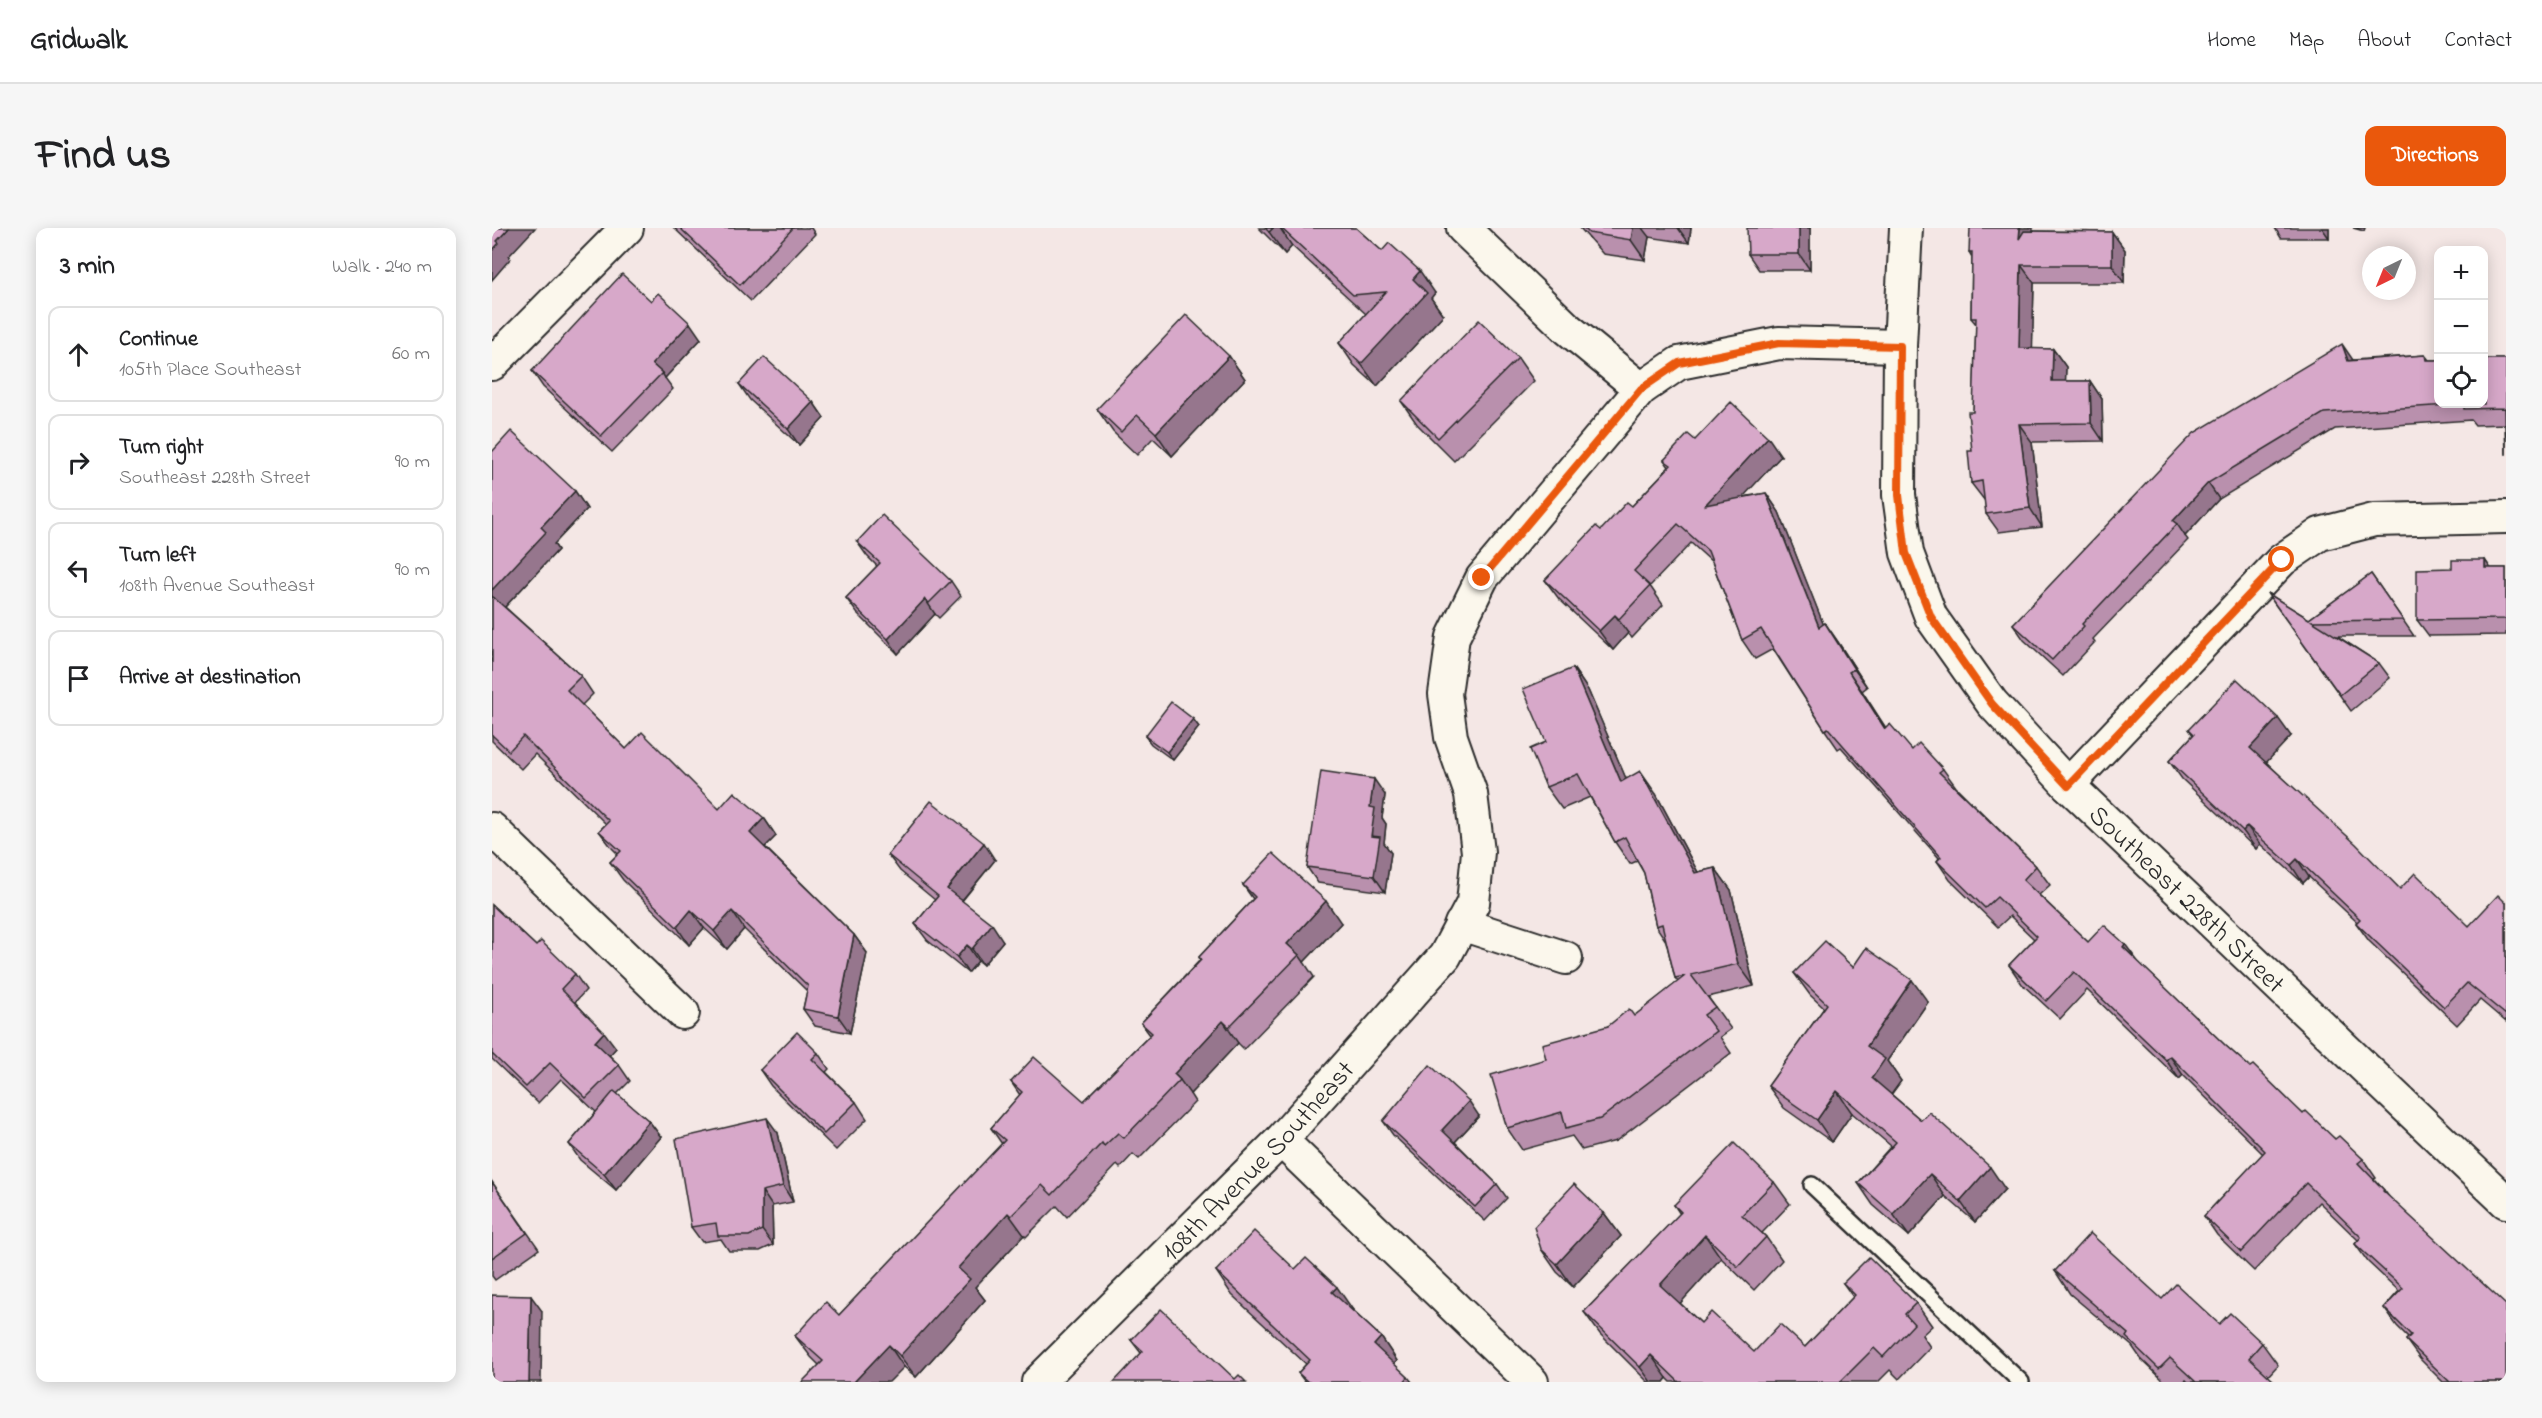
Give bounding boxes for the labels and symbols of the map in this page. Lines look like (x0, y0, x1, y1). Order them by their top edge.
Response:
north arrow (2362, 246, 2416, 300)
route start (2268, 546, 2294, 572)
route end (1468, 564, 1494, 590)
street label: Southeast 228th Street (2078, 797, 2293, 1004)
street label: 108th Avenue Southeast (1153, 1053, 1365, 1271)

